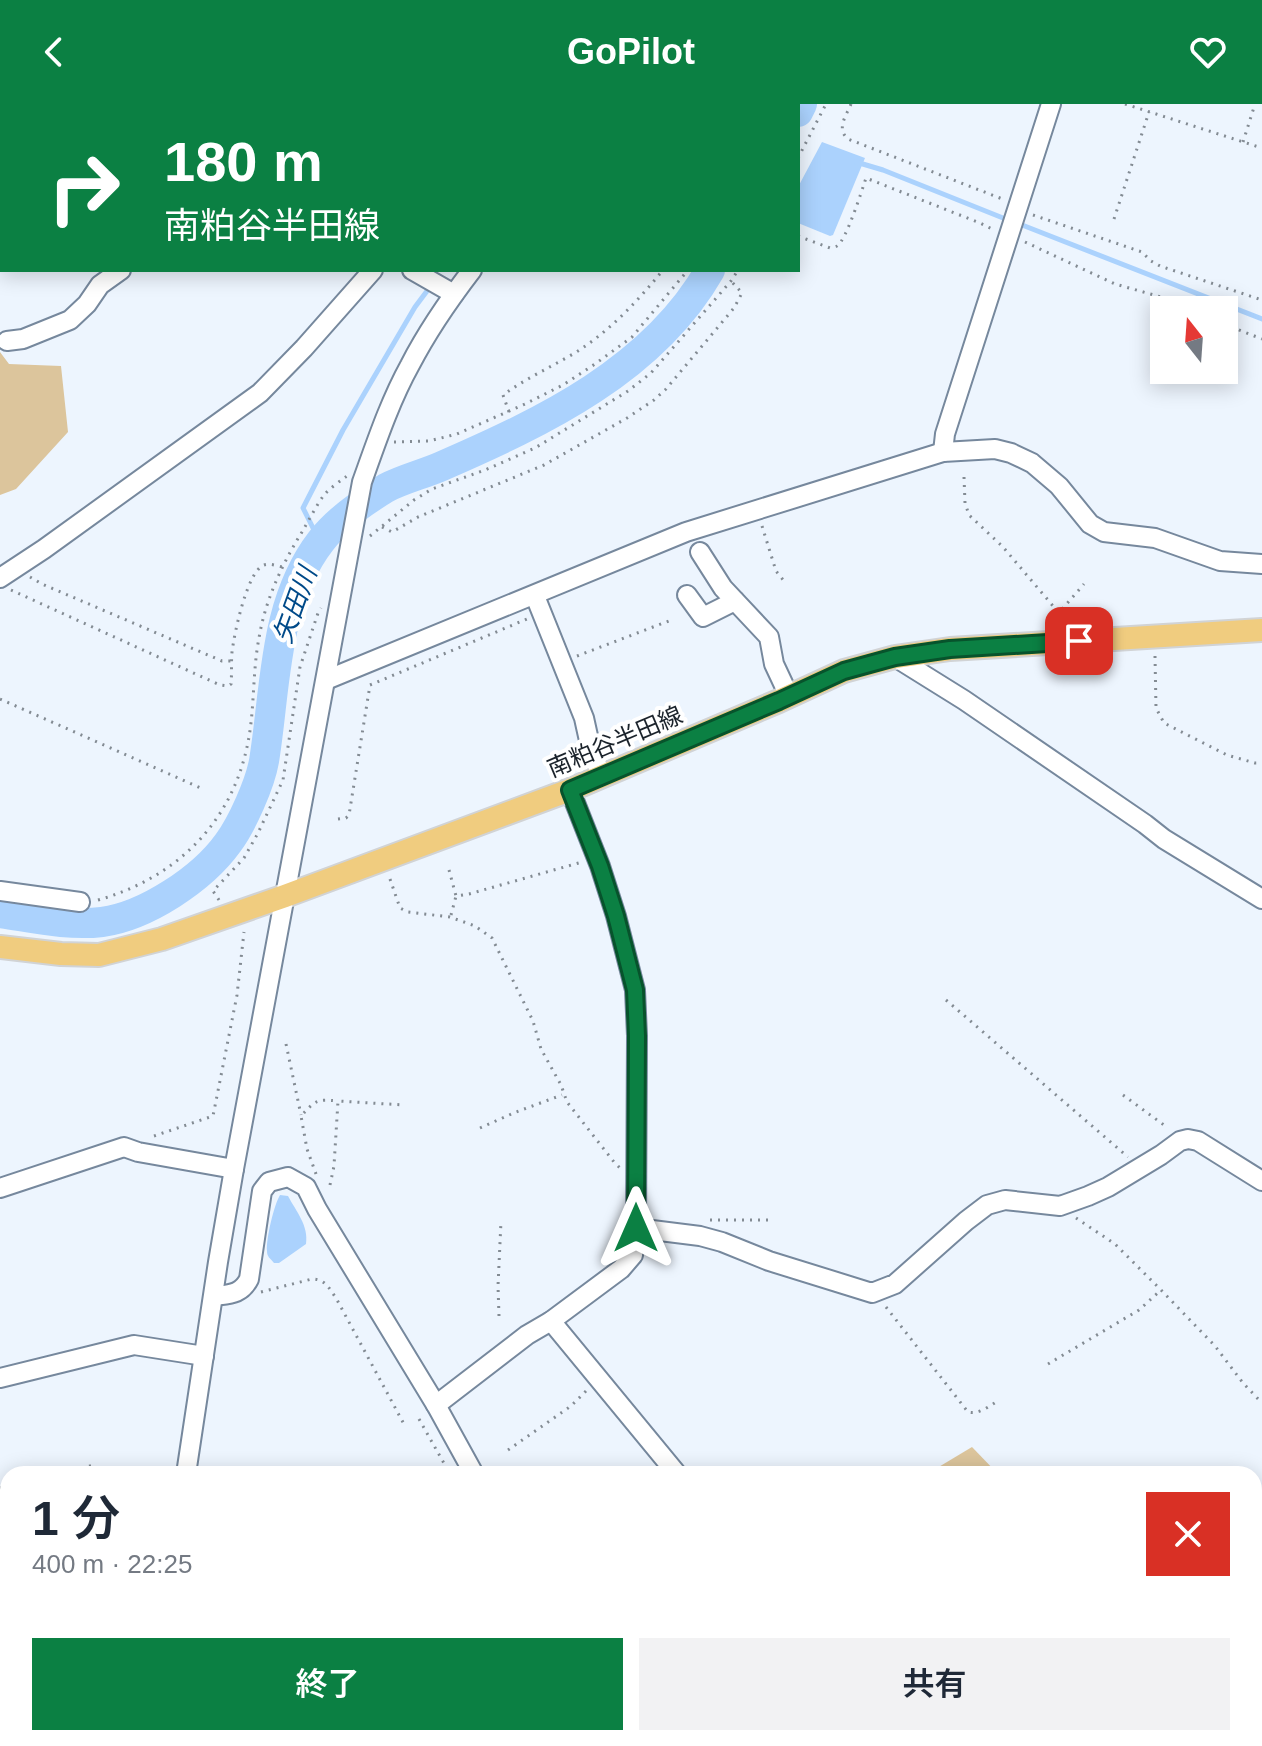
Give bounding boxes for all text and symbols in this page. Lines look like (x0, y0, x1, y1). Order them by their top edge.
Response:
icon: back (32, 30, 76, 74)
icon: heart (1186, 30, 1230, 74)
text: GoPilot (567, 31, 695, 72)
text: 180 m (164, 130, 323, 193)
icon: right (32, 136, 136, 240)
text: 南粕谷半田線 (164, 205, 380, 246)
north arrow (1150, 296, 1238, 384)
map controls (1150, 296, 1238, 384)
water label: 矢田川 (268, 560, 323, 647)
pin (1045, 607, 1113, 675)
icon: arrive (1057, 619, 1101, 663)
street label: 南粕谷半田線 (543, 701, 686, 782)
position arrow (594, 1186, 678, 1270)
text: 1 分 (32, 1492, 120, 1545)
button: close (1146, 1492, 1230, 1576)
text: 400 m · 22:25 (32, 1549, 192, 1579)
button: 終了 (32, 1638, 623, 1730)
button: 共有 (639, 1638, 1230, 1730)

